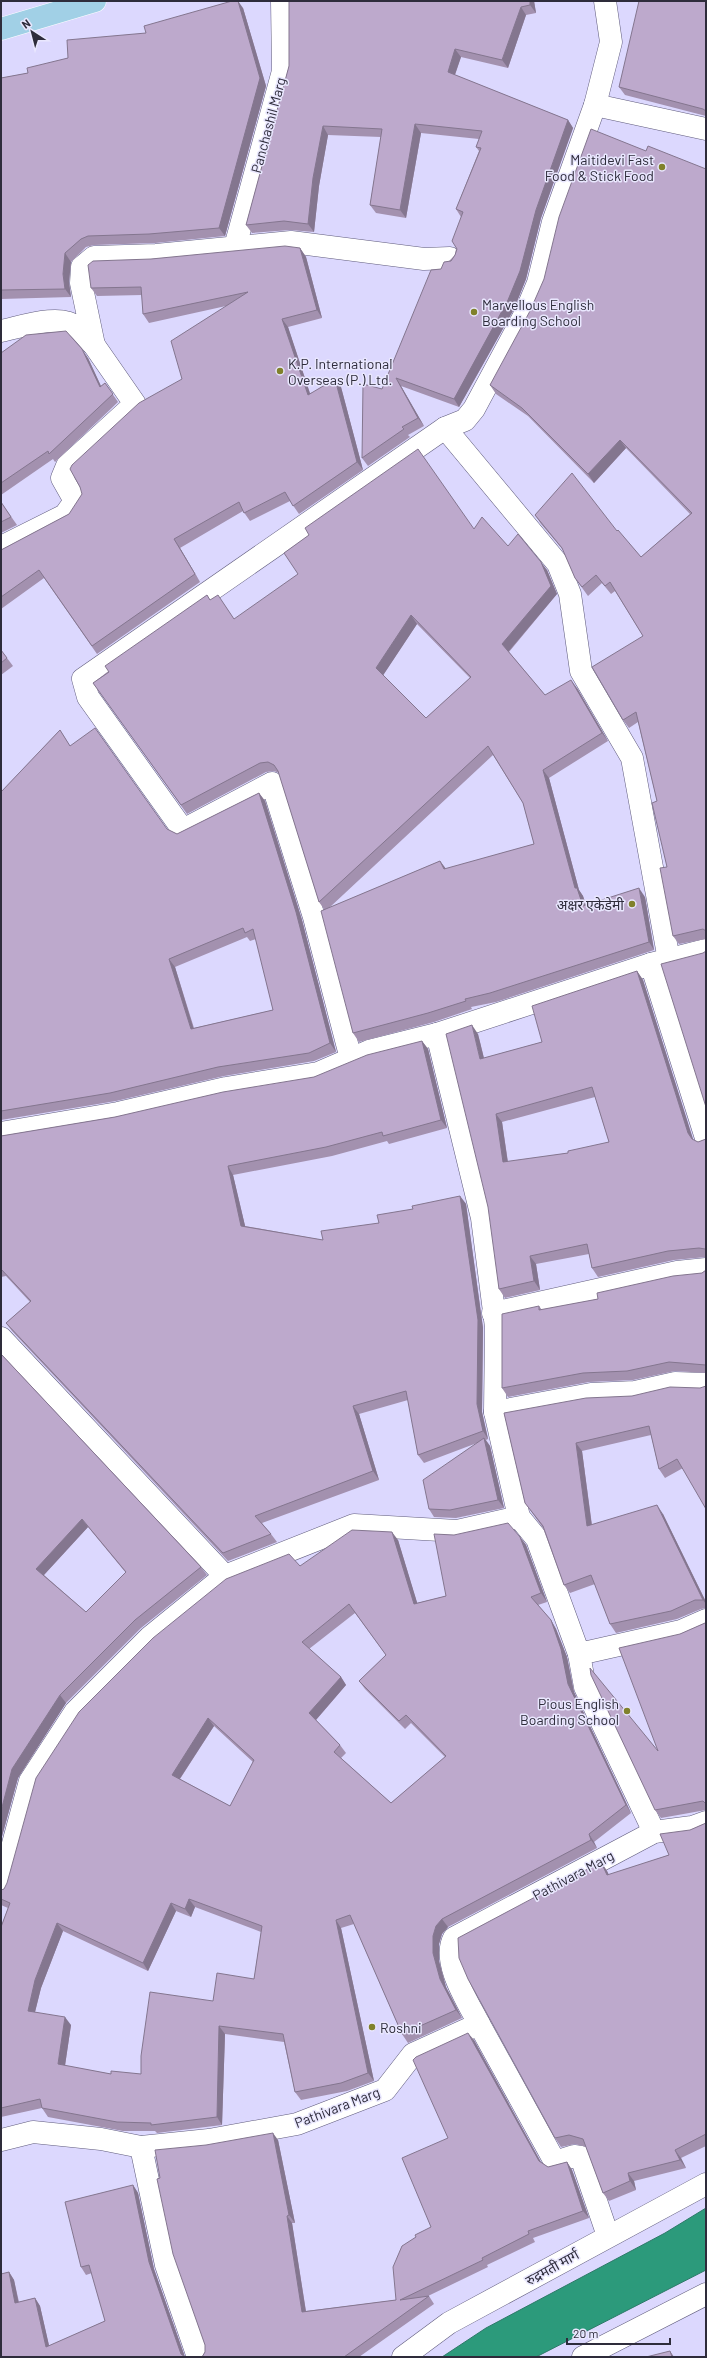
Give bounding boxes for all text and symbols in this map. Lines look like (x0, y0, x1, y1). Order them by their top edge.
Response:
north arrow (12, 12, 52, 52)
text: N (19, 16, 33, 31)
street label: Panchashil Marg (247, 75, 289, 175)
place label: Maitidevi Fast Food & Stick Food (545, 151, 654, 184)
marker: Maitidevi Fast Food & Stick Food (657, 162, 667, 172)
place label: Marvellous English Boarding School (482, 296, 594, 329)
marker: Marvellous English Boarding School (469, 307, 479, 317)
place label: K.P. International Overseas (P.) Ltd. (288, 355, 392, 388)
marker: K.P. International Overseas (P.) Ltd. (275, 366, 285, 376)
place label: अक्षर एकेडेमी (557, 896, 624, 913)
marker: अक्षर एकेडेमी (627, 899, 637, 909)
place label: Pious English Boarding School (520, 1695, 619, 1728)
marker: Pious English Boarding School (622, 1706, 632, 1716)
street label: Pathivara Marg (529, 1846, 617, 1904)
place label: Roshni (380, 2019, 422, 2036)
marker: Roshni (367, 2022, 377, 2032)
street label: Pathivara Marg (292, 2083, 382, 2131)
street label: रुद्रमती मार्ग (522, 2245, 583, 2289)
scale bar (567, 2320, 670, 2346)
text: 20 m (573, 2326, 599, 2340)

